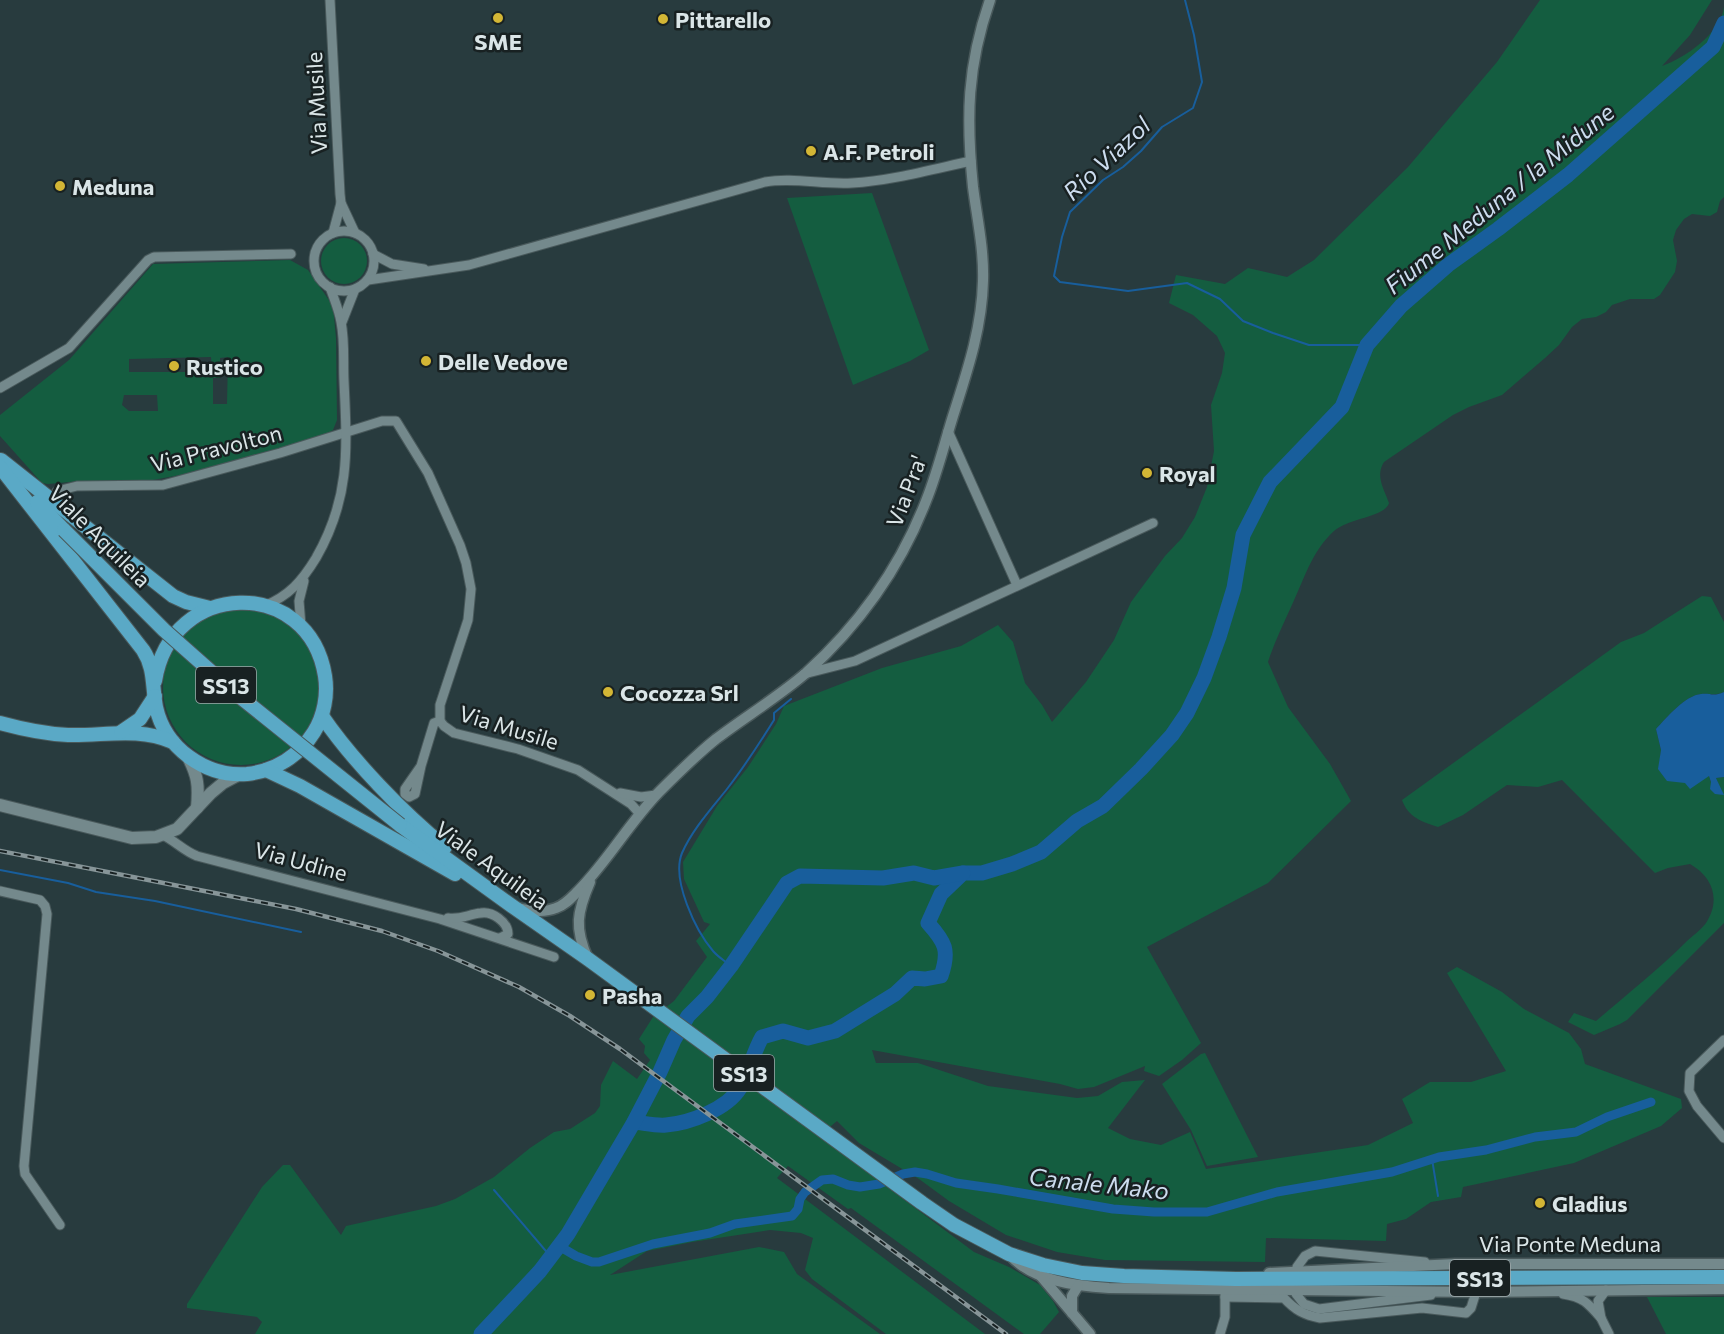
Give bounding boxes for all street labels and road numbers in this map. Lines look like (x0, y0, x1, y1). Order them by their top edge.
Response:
street label: Via Musile (300, 51, 332, 155)
street label: Via Pravolton (148, 419, 284, 477)
street label: Via Pra' (880, 451, 932, 531)
street label: Viale Aquileia (43, 479, 157, 593)
road number: SS13 (196, 667, 256, 703)
street label: Via Musile (456, 699, 562, 755)
street label: Viale Aquileia (430, 815, 554, 915)
street label: Via Udine (252, 836, 350, 886)
road number: SS13 (714, 1055, 774, 1091)
street label: Via Ponte Meduna (1479, 1230, 1661, 1257)
road number: SS13 (1450, 1260, 1510, 1296)

